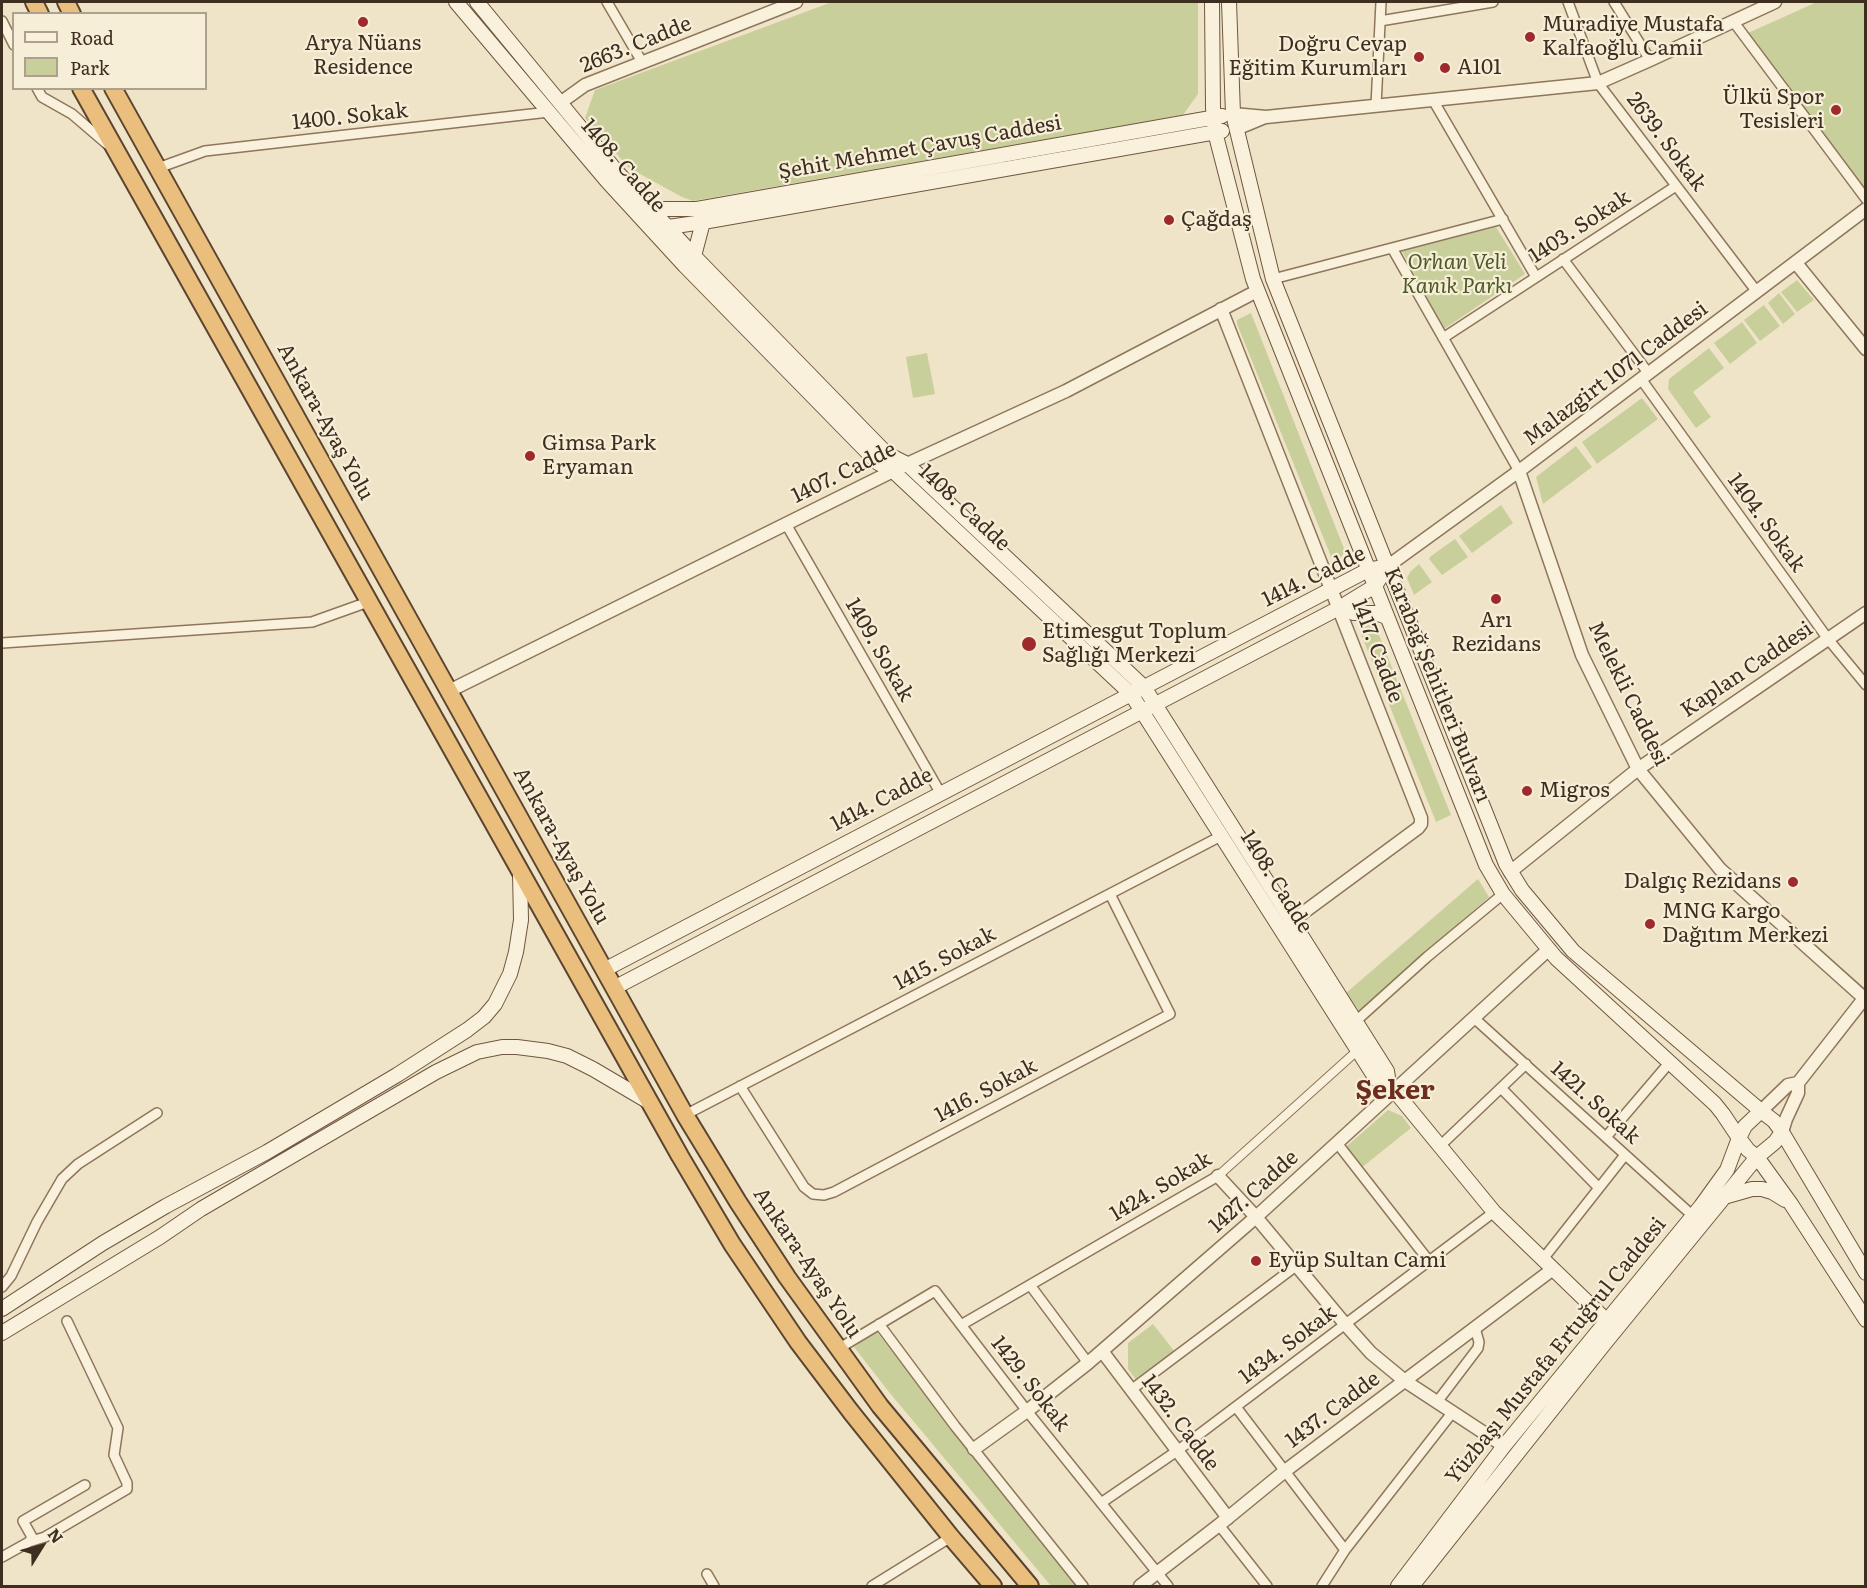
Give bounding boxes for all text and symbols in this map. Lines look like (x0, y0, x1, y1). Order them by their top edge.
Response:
street label: 2663. Cadde (577, 11, 695, 79)
legend (12, 12, 207, 90)
place label: Muradiye Mustafa Kalfaoğlu Camii (1542, 12, 1724, 62)
marker: Arya Nüans Residence (356, 15, 370, 29)
text: Road (70, 24, 114, 51)
marker: Muradiye Mustafa Kalfaoğlu Camii (1523, 30, 1537, 44)
place label: Arya Nüans Residence (305, 31, 421, 81)
place label: Doğru Cevap Eğitim Kurumları (1229, 32, 1407, 82)
marker: Doğru Cevap Eğitim Kurumları (1412, 50, 1426, 64)
text: Park (70, 54, 109, 81)
place label: A101 (1457, 55, 1502, 81)
marker: A101 (1438, 61, 1452, 75)
place label: Ülkü Spor Tesisleri (1722, 85, 1824, 135)
street label: 2639. Sokak (1621, 88, 1711, 196)
street label: 1400. Sokak (291, 98, 409, 136)
marker: Ülkü Spor Tesisleri (1829, 103, 1843, 117)
street label: Şehit Mehmet Çavuş Caddesi (777, 111, 1063, 185)
street label: 1408. Cadde (575, 114, 671, 218)
street label: 1403. Sokak (1525, 185, 1635, 269)
place label: Çağdaş (1181, 207, 1252, 233)
marker: Çağdaş (1162, 213, 1176, 227)
park label: Orhan Veli Kanık Parkı (1402, 250, 1512, 300)
street label: Malazgirt 1071 Caddesi (1519, 297, 1713, 451)
street label: Ankara-Ayaş Yolu (271, 339, 379, 505)
place label: Gimsa Park Eryaman (542, 431, 656, 481)
street label: 1407. Cadde (788, 437, 900, 509)
marker: Gimsa Park Eryaman (523, 449, 537, 463)
street label: 1408. Cadde (913, 459, 1015, 557)
street label: 1404. Sokak (1722, 469, 1810, 577)
street label: 1414. Cadde (1258, 541, 1370, 613)
street label: Karabağ Şehitleri Bulvarı (1378, 564, 1496, 806)
marker: Arı Rezidans (1489, 592, 1503, 606)
street label: 1409. Sokak (839, 594, 919, 706)
street label: 1417. Cadde (1346, 596, 1408, 706)
place label: Arı Rezidans (1451, 608, 1541, 658)
street label: Kaplan Caddesi (1676, 617, 1818, 723)
street label: Melekli Caddesi (1582, 618, 1674, 770)
place label: Etimesgut Toplum Sağlığı Merkezi (1042, 619, 1227, 669)
marker: Etimesgut Toplum Sağlığı Merkezi (1020, 635, 1038, 653)
street label: Ankara-Ayaş Yolu (507, 763, 615, 929)
street label: 1414. Cadde (827, 763, 937, 837)
place label: Migros (1539, 778, 1610, 804)
marker: Migros (1520, 784, 1534, 798)
street label: 1408. Cadde (1235, 826, 1317, 938)
place label: Dalgıç Rezidans (1623, 869, 1781, 895)
marker: Dalgıç Rezidans (1786, 875, 1800, 889)
place label: MNG Kargo Dağıtım Merkezi (1662, 899, 1829, 949)
marker: MNG Kargo Dağıtım Merkezi (1643, 917, 1657, 931)
street label: 1415. Sokak (890, 922, 1000, 996)
street label: 1416. Sokak (931, 1054, 1041, 1128)
street label: 1421. Sokak (1545, 1056, 1645, 1150)
district label: Şeker (1355, 1075, 1435, 1107)
street label: 1427. Cadde (1204, 1145, 1304, 1239)
street label: 1424. Sokak (1106, 1147, 1216, 1227)
street label: Ankara-Ayaş Yolu (747, 1183, 867, 1343)
street label: Yüzbaşı Mustafa Ertuğrul Caddesi (1440, 1212, 1672, 1490)
place label: Eyüp Sultan Cami (1268, 1248, 1446, 1274)
marker: Eyüp Sultan Cami (1249, 1254, 1263, 1268)
street label: 1434. Sokak (1235, 1300, 1341, 1390)
street label: 1429. Sokak (985, 1332, 1075, 1436)
street label: 1437. Cadde (1281, 1366, 1385, 1454)
street label: 1432. Cadde (1136, 1370, 1224, 1476)
north arrow (12, 1516, 72, 1576)
text: N (43, 1523, 70, 1548)

